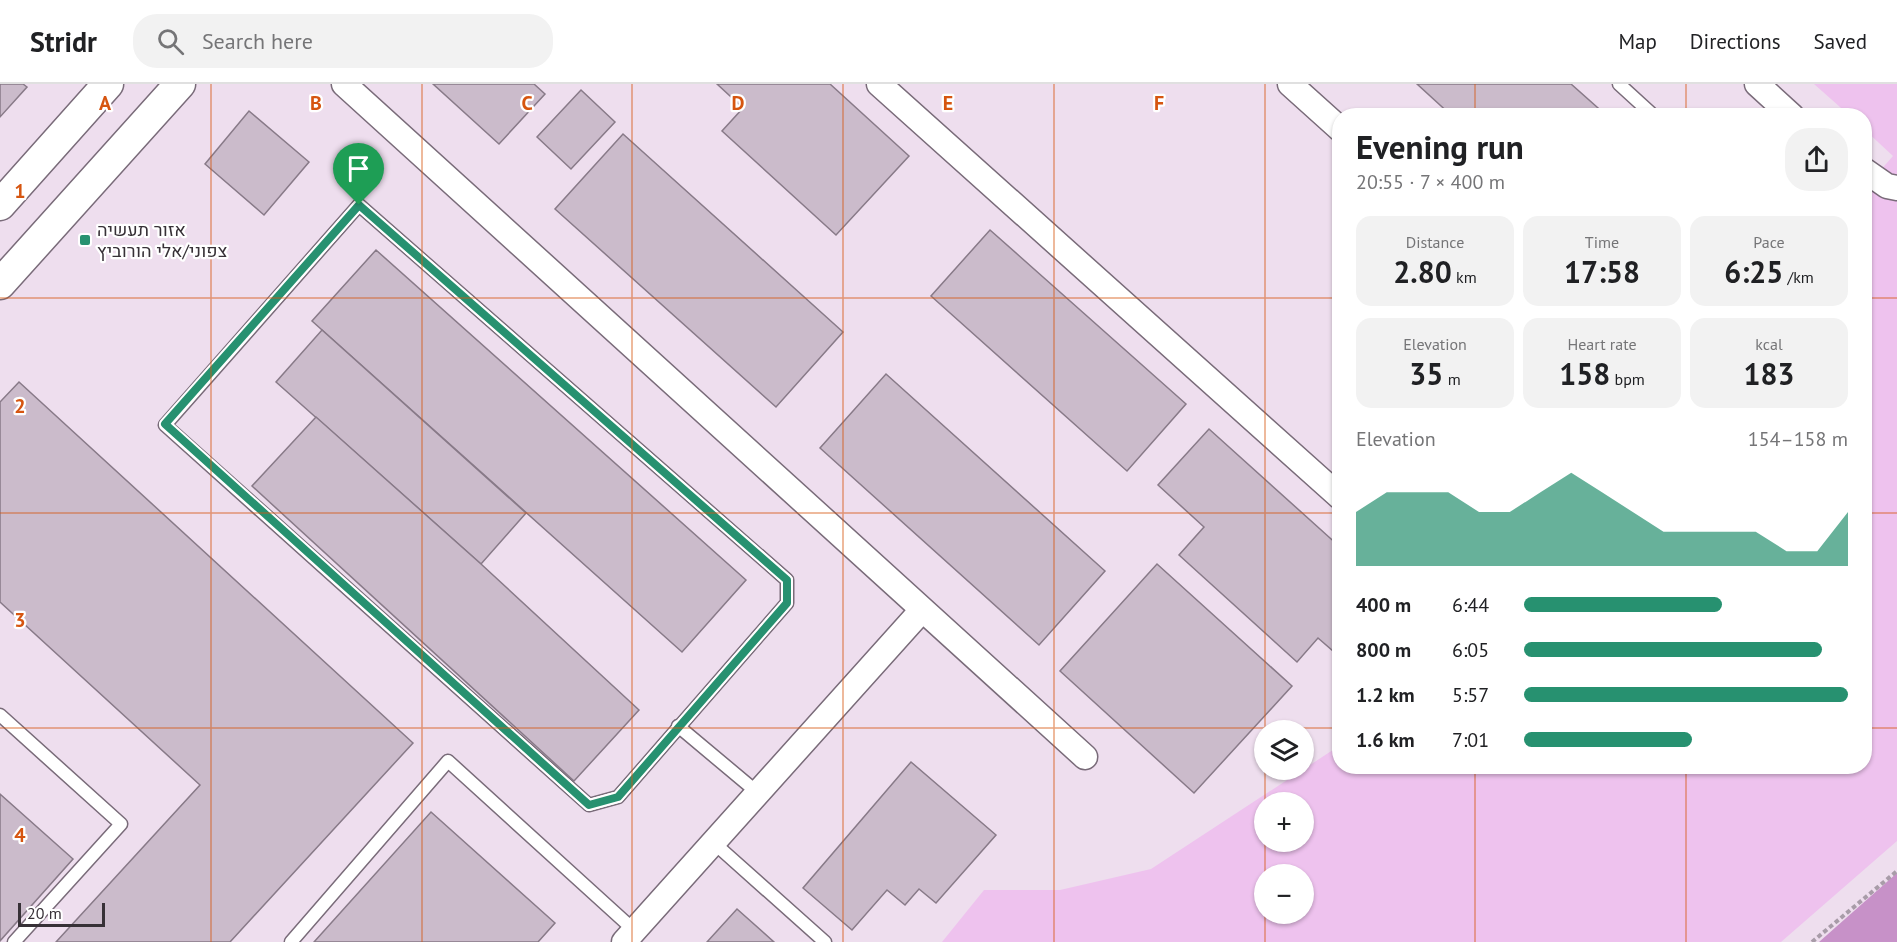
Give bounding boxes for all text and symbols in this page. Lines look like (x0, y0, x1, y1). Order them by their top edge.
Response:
search box (133, 14, 553, 68)
text: Stridr (30, 23, 97, 60)
icon: search (154, 25, 187, 58)
text: Search here (202, 27, 313, 55)
text: Map (1618, 28, 1657, 55)
text: Directions (1690, 28, 1781, 55)
text: Saved (1814, 28, 1867, 55)
text: A (99, 90, 112, 116)
text: B (310, 90, 322, 116)
text: C (521, 90, 533, 116)
text: D (732, 90, 745, 116)
text: E (943, 90, 953, 116)
text: F (1154, 90, 1164, 116)
text: Evening run (1356, 125, 1524, 168)
button: share (1785, 128, 1848, 191)
pin (333, 143, 384, 205)
icon: arrive (342, 152, 375, 185)
text: 20:55 · 7 × 400 m (1356, 169, 1505, 195)
text: 1 (14, 178, 26, 204)
place label: אזור תעשיה צפוני/אלי הורוביץ (97, 218, 228, 262)
text: Distance (1406, 232, 1464, 252)
text: Time (1585, 232, 1619, 252)
text: Pace (1753, 232, 1785, 252)
marker: אזור תעשיה צפוני/אלי הורוביץ (78, 233, 92, 247)
text: 2.80 (1393, 252, 1452, 291)
text: 17:58 (1564, 252, 1640, 291)
text: 6:25 (1724, 252, 1783, 291)
text: km (1452, 267, 1477, 287)
text: /km (1783, 267, 1814, 287)
text: Elevation (1403, 334, 1467, 354)
text: Heart rate (1567, 334, 1637, 354)
text: kcal (1755, 334, 1783, 354)
text: 35 (1409, 354, 1443, 393)
text: 158 (1559, 354, 1610, 393)
text: 183 (1743, 354, 1795, 393)
text: m (1443, 369, 1461, 389)
text: bpm (1610, 369, 1645, 389)
text: 2 (14, 393, 26, 419)
text: Elevation (1356, 426, 1436, 452)
text: 154–158 m (1748, 426, 1848, 452)
text: 400 m (1356, 592, 1411, 618)
text: 6:44 (1452, 592, 1489, 618)
text: 3 (14, 607, 26, 633)
text: 800 m (1356, 637, 1411, 663)
text: 6:05 (1452, 637, 1489, 663)
text: 1.2 km (1356, 682, 1415, 708)
text: 5:57 (1452, 682, 1489, 708)
map controls (1254, 720, 1314, 924)
button: layers (1254, 720, 1314, 780)
text: 1.6 km (1356, 727, 1415, 753)
text: 7:01 (1452, 727, 1489, 753)
button: + (1254, 792, 1314, 852)
text: 4 (14, 822, 26, 848)
button: − (1254, 864, 1314, 924)
scale bar (18, 900, 105, 928)
text: 20 m (27, 903, 62, 923)

